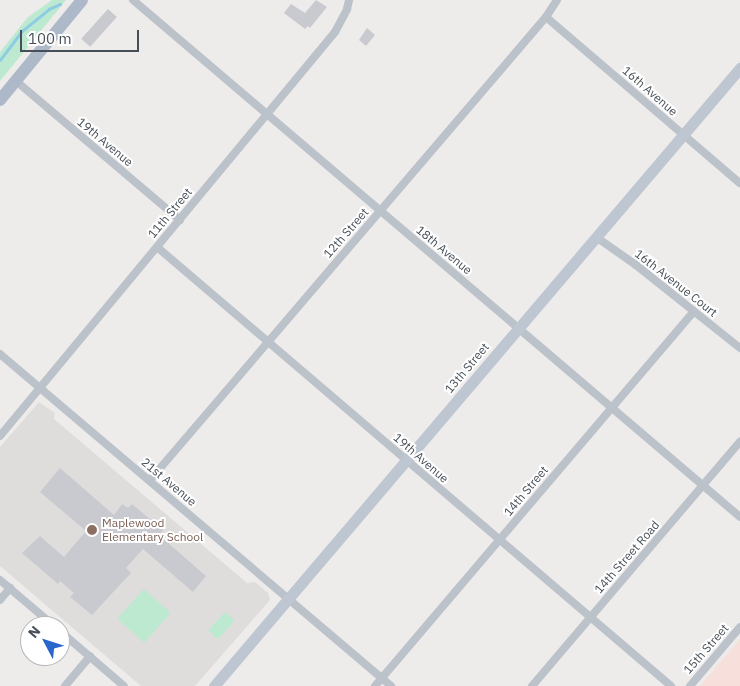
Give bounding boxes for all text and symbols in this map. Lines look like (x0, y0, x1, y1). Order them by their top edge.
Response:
scale bar (22, 20, 141, 52)
text: 100 m (28, 29, 72, 48)
street label: 16th Avenue (619, 63, 681, 119)
street label: 19th Avenue (74, 115, 136, 169)
street label: 11th Street (145, 185, 195, 241)
street label: 12th Street (320, 205, 372, 261)
street label: 18th Avenue (413, 223, 475, 277)
street label: 16th Avenue Court (632, 246, 720, 320)
street label: 13th Street (442, 340, 492, 396)
street label: 19th Avenue (390, 430, 452, 486)
street label: 21st Avenue (139, 455, 199, 509)
street label: 14th Street (501, 463, 551, 519)
place label: Maplewood Elementary School (102, 516, 203, 544)
street label: 14th Street Road (592, 518, 662, 596)
marker: Maplewood Elementary School (86, 524, 98, 536)
north arrow (20, 616, 70, 666)
street label: 15th Street (680, 621, 732, 677)
text: N (24, 622, 44, 642)

